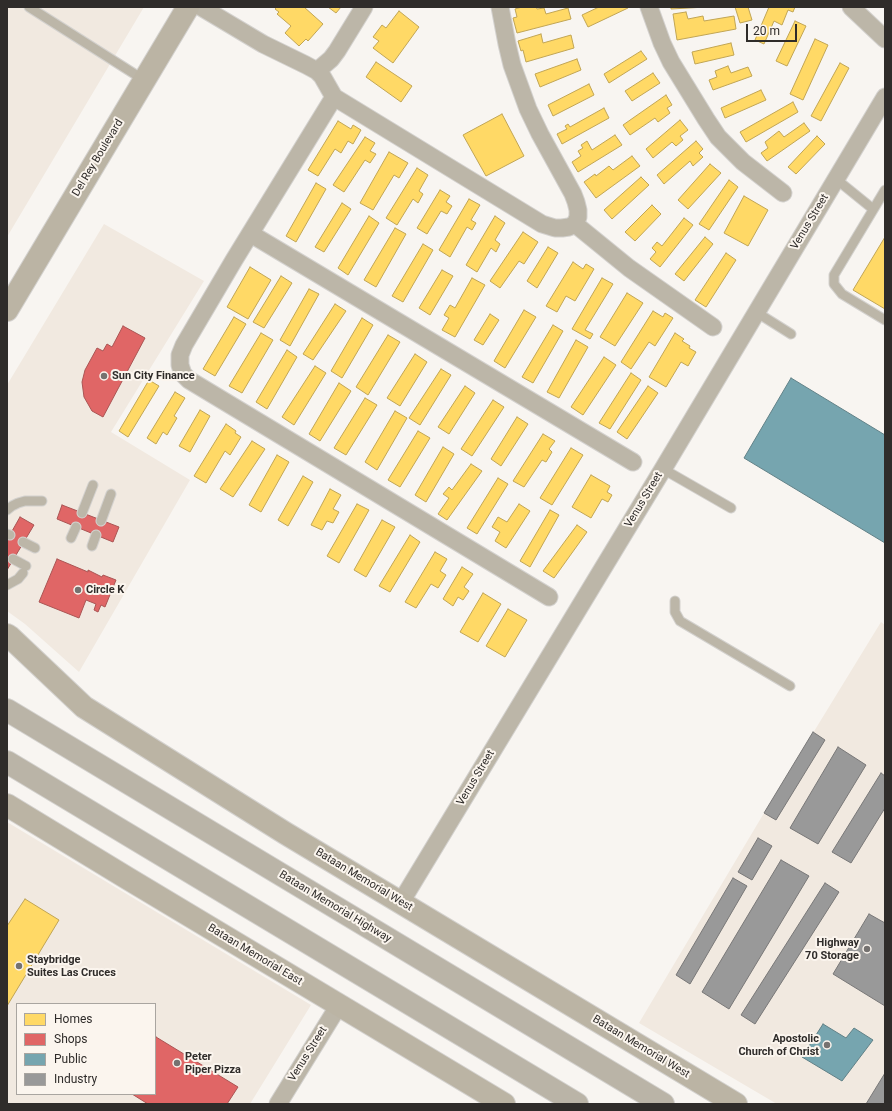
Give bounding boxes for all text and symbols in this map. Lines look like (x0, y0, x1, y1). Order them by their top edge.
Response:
scale bar (748, 16, 799, 42)
text: 20 m (753, 24, 780, 38)
street label: Del Rey Boulevard (70, 117, 126, 199)
street label: Venus Street (788, 192, 832, 252)
place label: Sun City Finance (112, 369, 195, 383)
marker: Sun City Finance (99, 371, 109, 381)
street label: Venus Street (622, 470, 666, 530)
place label: Circle K (86, 583, 124, 597)
marker: Circle K (73, 585, 83, 595)
street label: Venus Street (454, 748, 498, 808)
street label: Bataan Memorial West (313, 846, 415, 914)
street label: Bataan Memorial Highway (277, 868, 393, 946)
street label: Bataan Memorial East (205, 922, 305, 988)
place label: Highway 70 Storage (805, 936, 859, 962)
marker: Highway 70 Storage (862, 944, 872, 954)
place label: Staybridge Suites Las Cruces (27, 953, 116, 979)
marker: Staybridge Suites Las Cruces (14, 961, 24, 971)
legend (16, 1003, 156, 1095)
text: Homes (54, 1012, 92, 1026)
street label: Bataan Memorial West (590, 1013, 692, 1081)
street label: Venus Street (286, 1024, 330, 1084)
text: Shops (54, 1032, 88, 1046)
place label: Apostolic Church of Christ (738, 1032, 819, 1058)
marker: Apostolic Church of Christ (822, 1040, 832, 1050)
place label: Peter Piper Pizza (185, 1050, 241, 1076)
text: Public (54, 1052, 87, 1066)
marker: Peter Piper Pizza (172, 1058, 182, 1068)
text: Industry (54, 1072, 97, 1086)

